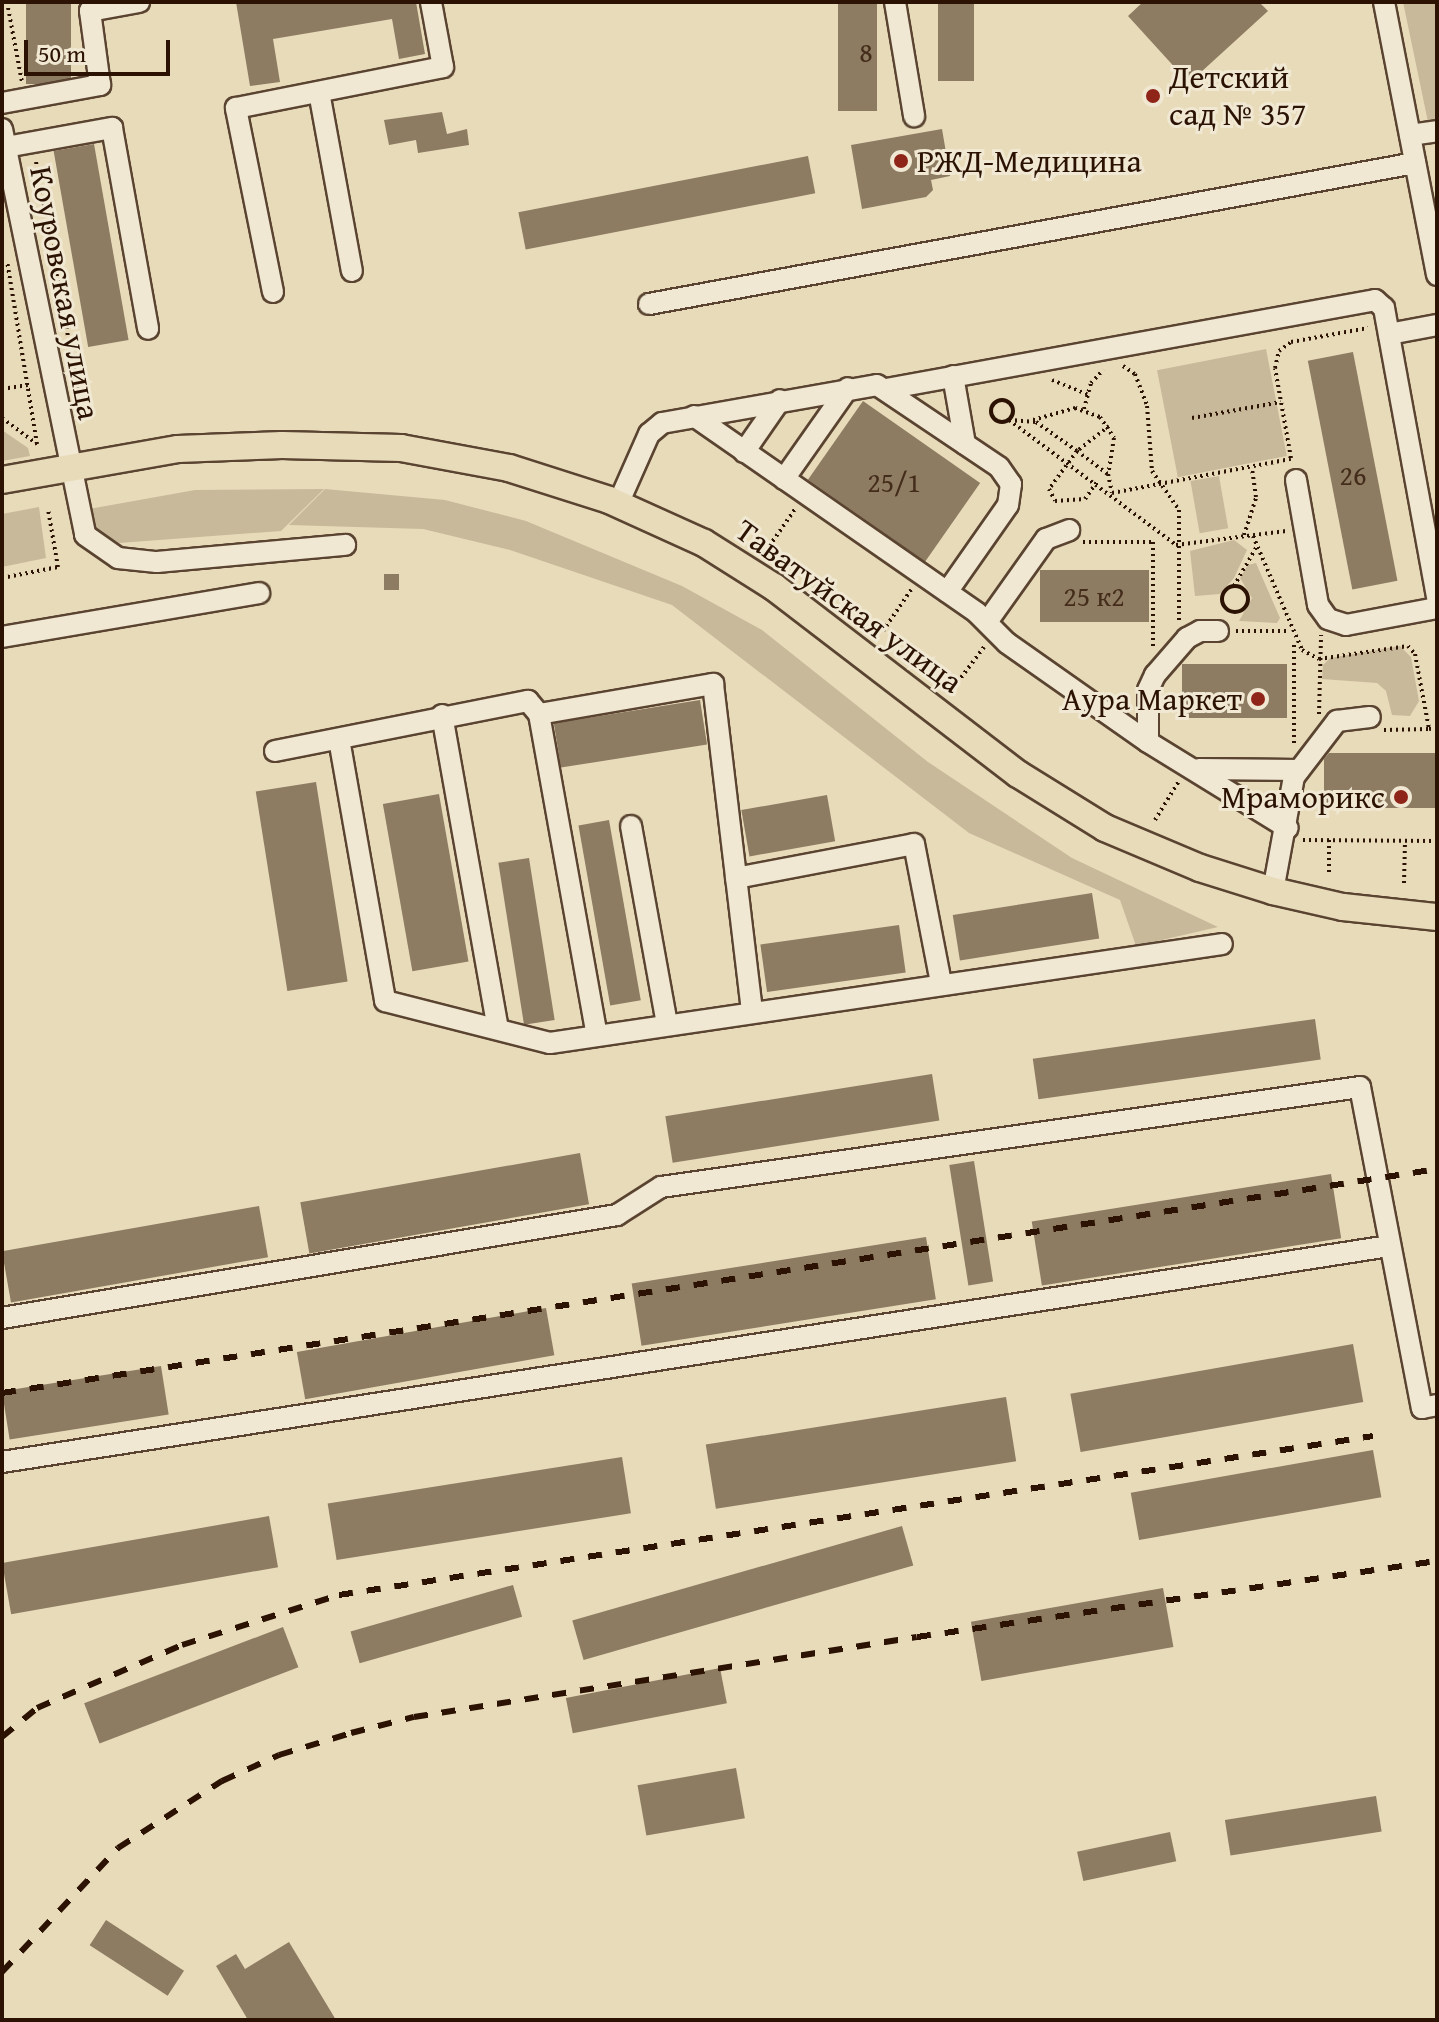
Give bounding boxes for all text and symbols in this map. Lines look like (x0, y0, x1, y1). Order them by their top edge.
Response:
scale bar (28, 24, 174, 74)
house number: 8 (859, 35, 873, 69)
text: 50 m (38, 36, 86, 71)
place label: Детский сад № 357 (1169, 59, 1306, 134)
marker: Детский сад № 357 (1144, 87, 1162, 105)
place label: РЖД-Медицина (917, 142, 1142, 180)
marker: РЖД-Медицина (892, 152, 910, 170)
street label: Коуровская улица (22, 163, 108, 423)
house number: 26 (1340, 458, 1366, 492)
house number: 25/1 (867, 465, 921, 499)
street label: Таватуйская улица (728, 511, 970, 701)
house number: 25 к2 (1063, 579, 1125, 613)
place label: Аура Маркет (1062, 680, 1242, 718)
marker: Аура Маркет (1249, 690, 1267, 708)
place label: Мраморикс (1221, 778, 1385, 816)
marker: Мраморикс (1392, 788, 1410, 806)

